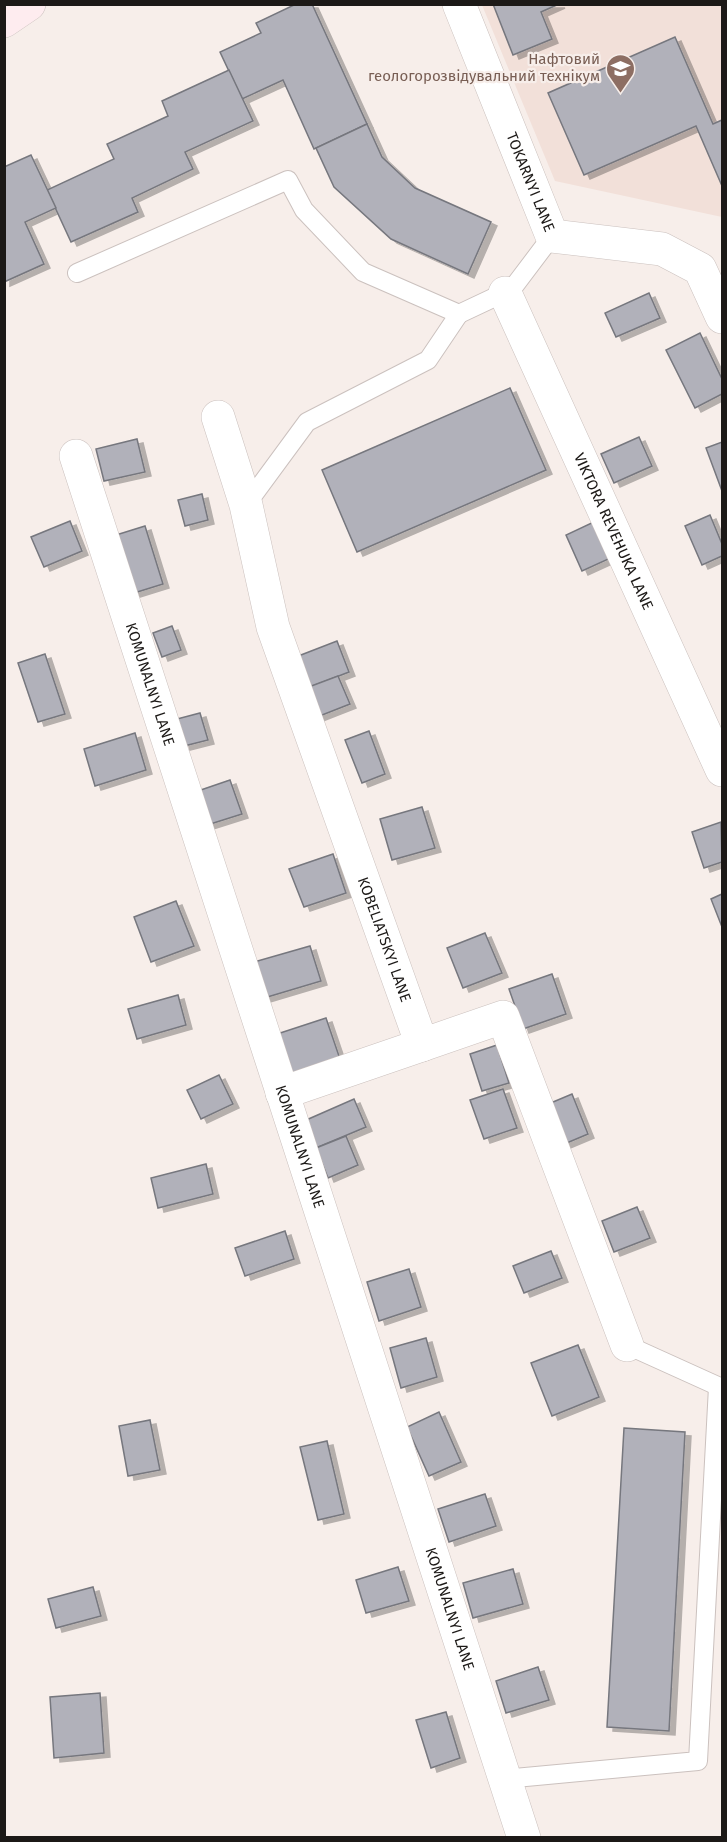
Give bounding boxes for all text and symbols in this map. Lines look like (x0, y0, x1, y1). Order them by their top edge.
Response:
place label: Нафтовий геологорозвідувальний технікум (368, 50, 600, 85)
school or university icon: Нафтовий геологорозвідувальний технікум (605, 52, 637, 94)
street label: TOKARNYI LANE (502, 130, 558, 235)
street label: VIKTORA REVEHUKA LANE (570, 450, 657, 613)
street label: KOMUNALNYI LANE (122, 621, 178, 748)
street label: KOBELIATSKYI LANE (354, 874, 415, 1004)
street label: KOMUNALNYI LANE (272, 1083, 328, 1210)
street label: KOMUNALNYI LANE (421, 1545, 478, 1673)

